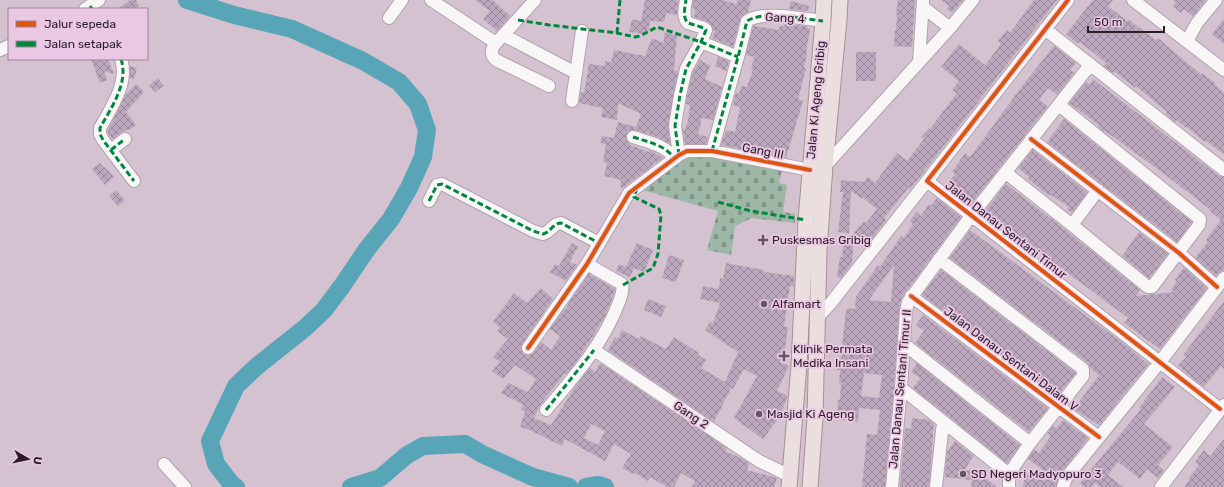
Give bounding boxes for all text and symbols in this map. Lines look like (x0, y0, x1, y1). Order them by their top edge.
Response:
legend (8, 8, 148, 60)
scale bar (1088, 8, 1164, 34)
street label: Gang 4 (765, 10, 806, 26)
text: 50 m (1094, 15, 1122, 29)
text: Jalur sepeda (44, 17, 116, 31)
text: Jalan setapak (44, 37, 123, 51)
street label: Jalan Ki Ageng Gribig (804, 40, 828, 160)
street label: Gang III (741, 140, 785, 162)
street label: Jalan Danau Sentani Timur (942, 178, 1070, 282)
place label: Puskesmas Gribig (772, 233, 871, 247)
marker: Puskesmas Gribig (757, 234, 769, 246)
place label: Alfamart (772, 297, 821, 311)
marker: Alfamart (759, 299, 769, 309)
street label: Jalan Danau Sentani Dalam V (941, 304, 1081, 414)
street label: Jalan Danau Sentani Timur II (886, 309, 914, 469)
place label: Klinik Permata Medika Insani (793, 342, 873, 370)
marker: Klinik Permata Medika Insani (778, 350, 790, 362)
street label: Gang 2 (671, 398, 711, 432)
place label: Masjid Ki Ageng (767, 407, 854, 421)
marker: Masjid Ki Ageng (754, 409, 764, 419)
north arrow (8, 439, 48, 479)
text: U (30, 456, 44, 465)
place label: SD Negeri Madyopuro 3 (971, 467, 1101, 481)
marker: SD Negeri Madyopuro 3 (958, 469, 968, 479)

